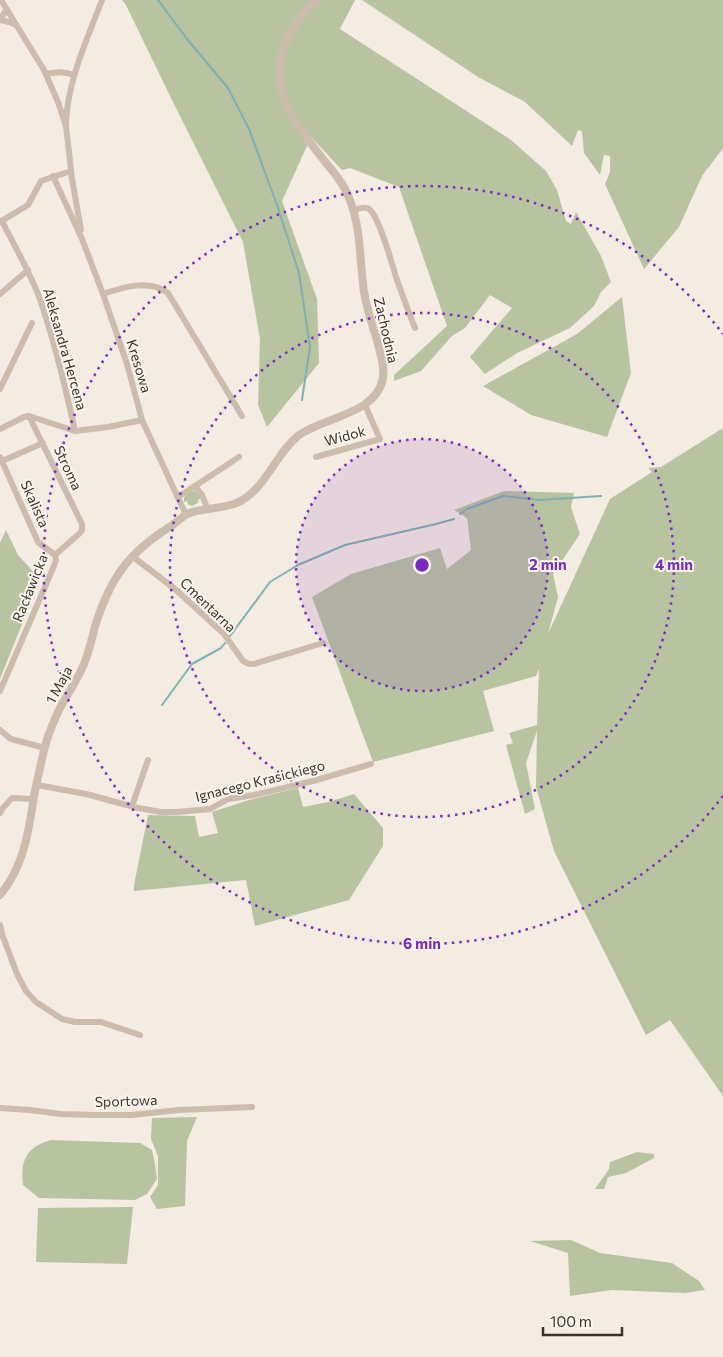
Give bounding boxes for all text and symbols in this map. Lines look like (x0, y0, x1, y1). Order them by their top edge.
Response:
street label: Aleksandra Hercena (40, 286, 91, 412)
street label: Zachodnia (371, 295, 402, 364)
street label: Kresowa (123, 337, 156, 395)
street label: Widok (322, 422, 368, 449)
street label: Stroma (51, 443, 86, 493)
street label: Skalista (18, 478, 53, 530)
street label: Racławicka (8, 551, 51, 624)
text: 2 min (529, 555, 567, 573)
text: 4 min (655, 555, 693, 573)
centre of rings (413, 556, 431, 574)
street label: Cmentarna (177, 574, 240, 635)
street label: 1 Maja (42, 663, 75, 706)
street label: Ignacego Krasickiego (193, 756, 327, 805)
text: 6 min (403, 934, 441, 952)
street label: Sportowa (94, 1091, 158, 1110)
scale bar (543, 1304, 622, 1336)
text: 100 m (550, 1312, 592, 1330)

